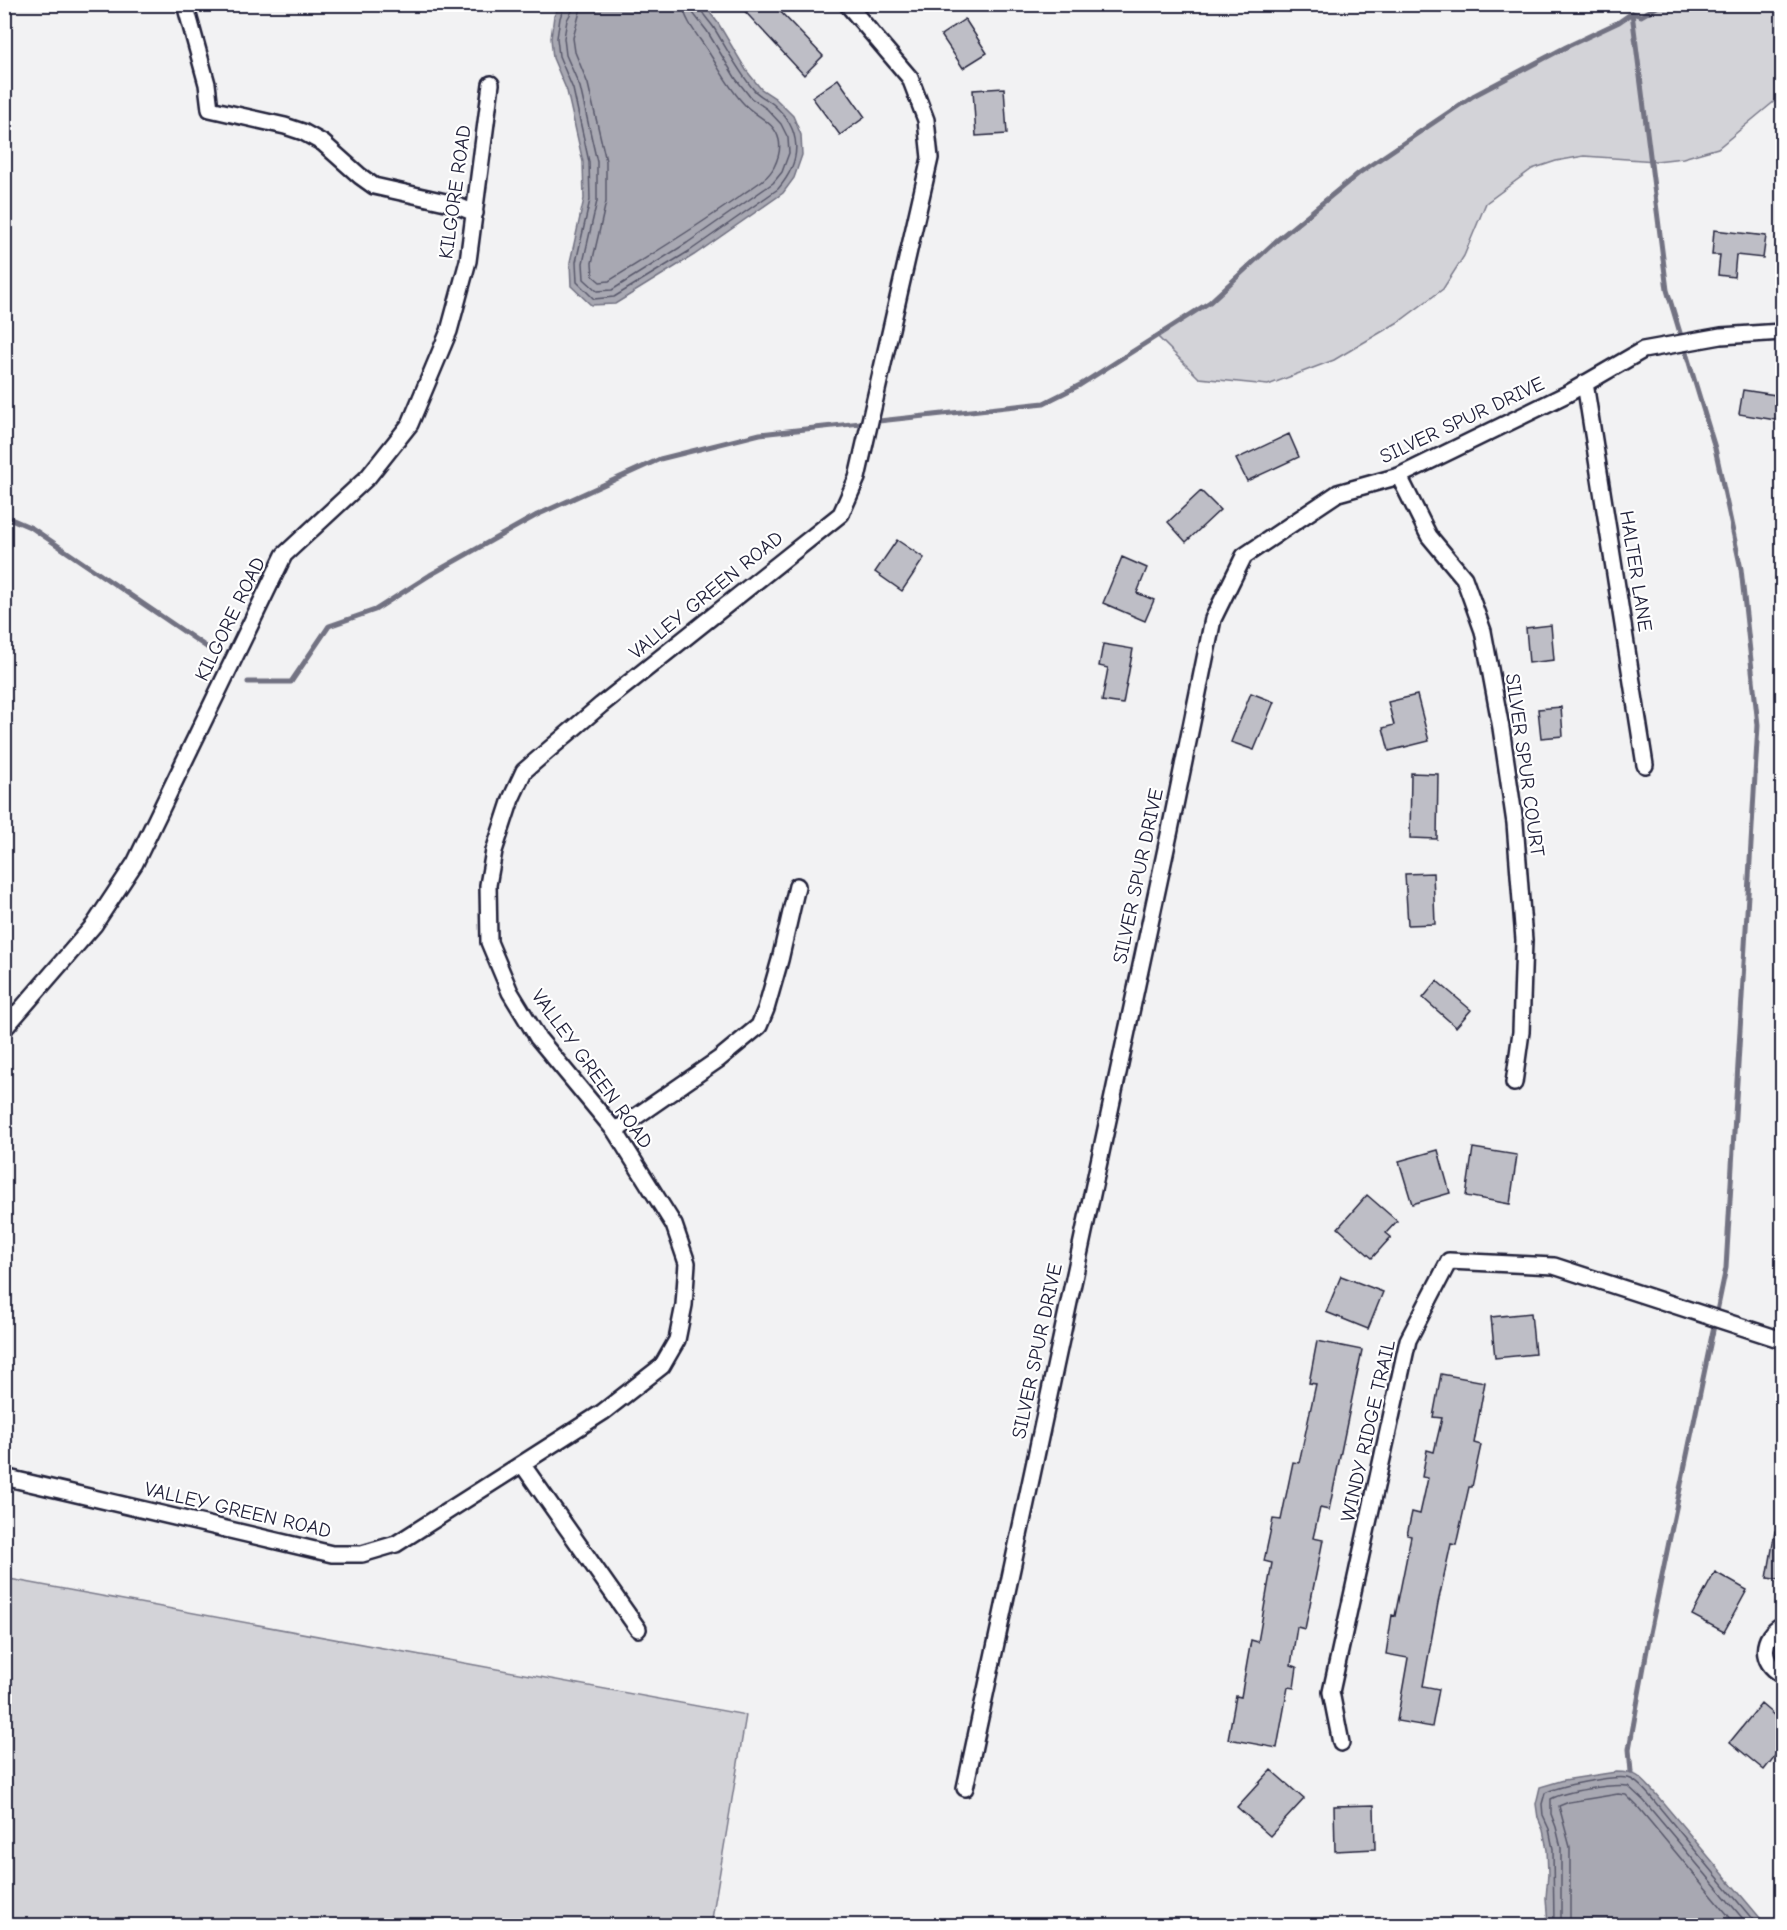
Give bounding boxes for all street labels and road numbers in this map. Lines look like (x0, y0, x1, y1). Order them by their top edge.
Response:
street label: KILGORE ROAD (434, 123, 476, 261)
street label: SILVER SPUR DRIVE (1376, 372, 1548, 468)
street label: HALTER LANE (1615, 509, 1657, 633)
street label: VALLEY GREEN ROAD (625, 526, 787, 664)
street label: KILGORE ROAD (190, 553, 270, 685)
street label: SILVER SPUR COURT (1501, 672, 1549, 859)
street label: SILVER SPUR DRIVE (1108, 786, 1168, 966)
street label: VALLEY GREEN ROAD (527, 985, 657, 1153)
street label: SILVER SPUR DRIVE (1007, 1261, 1067, 1441)
street label: WINDY RIDGE TRAIL (1336, 1338, 1400, 1524)
street label: VALLEY GREEN ROAD (142, 1477, 334, 1543)

